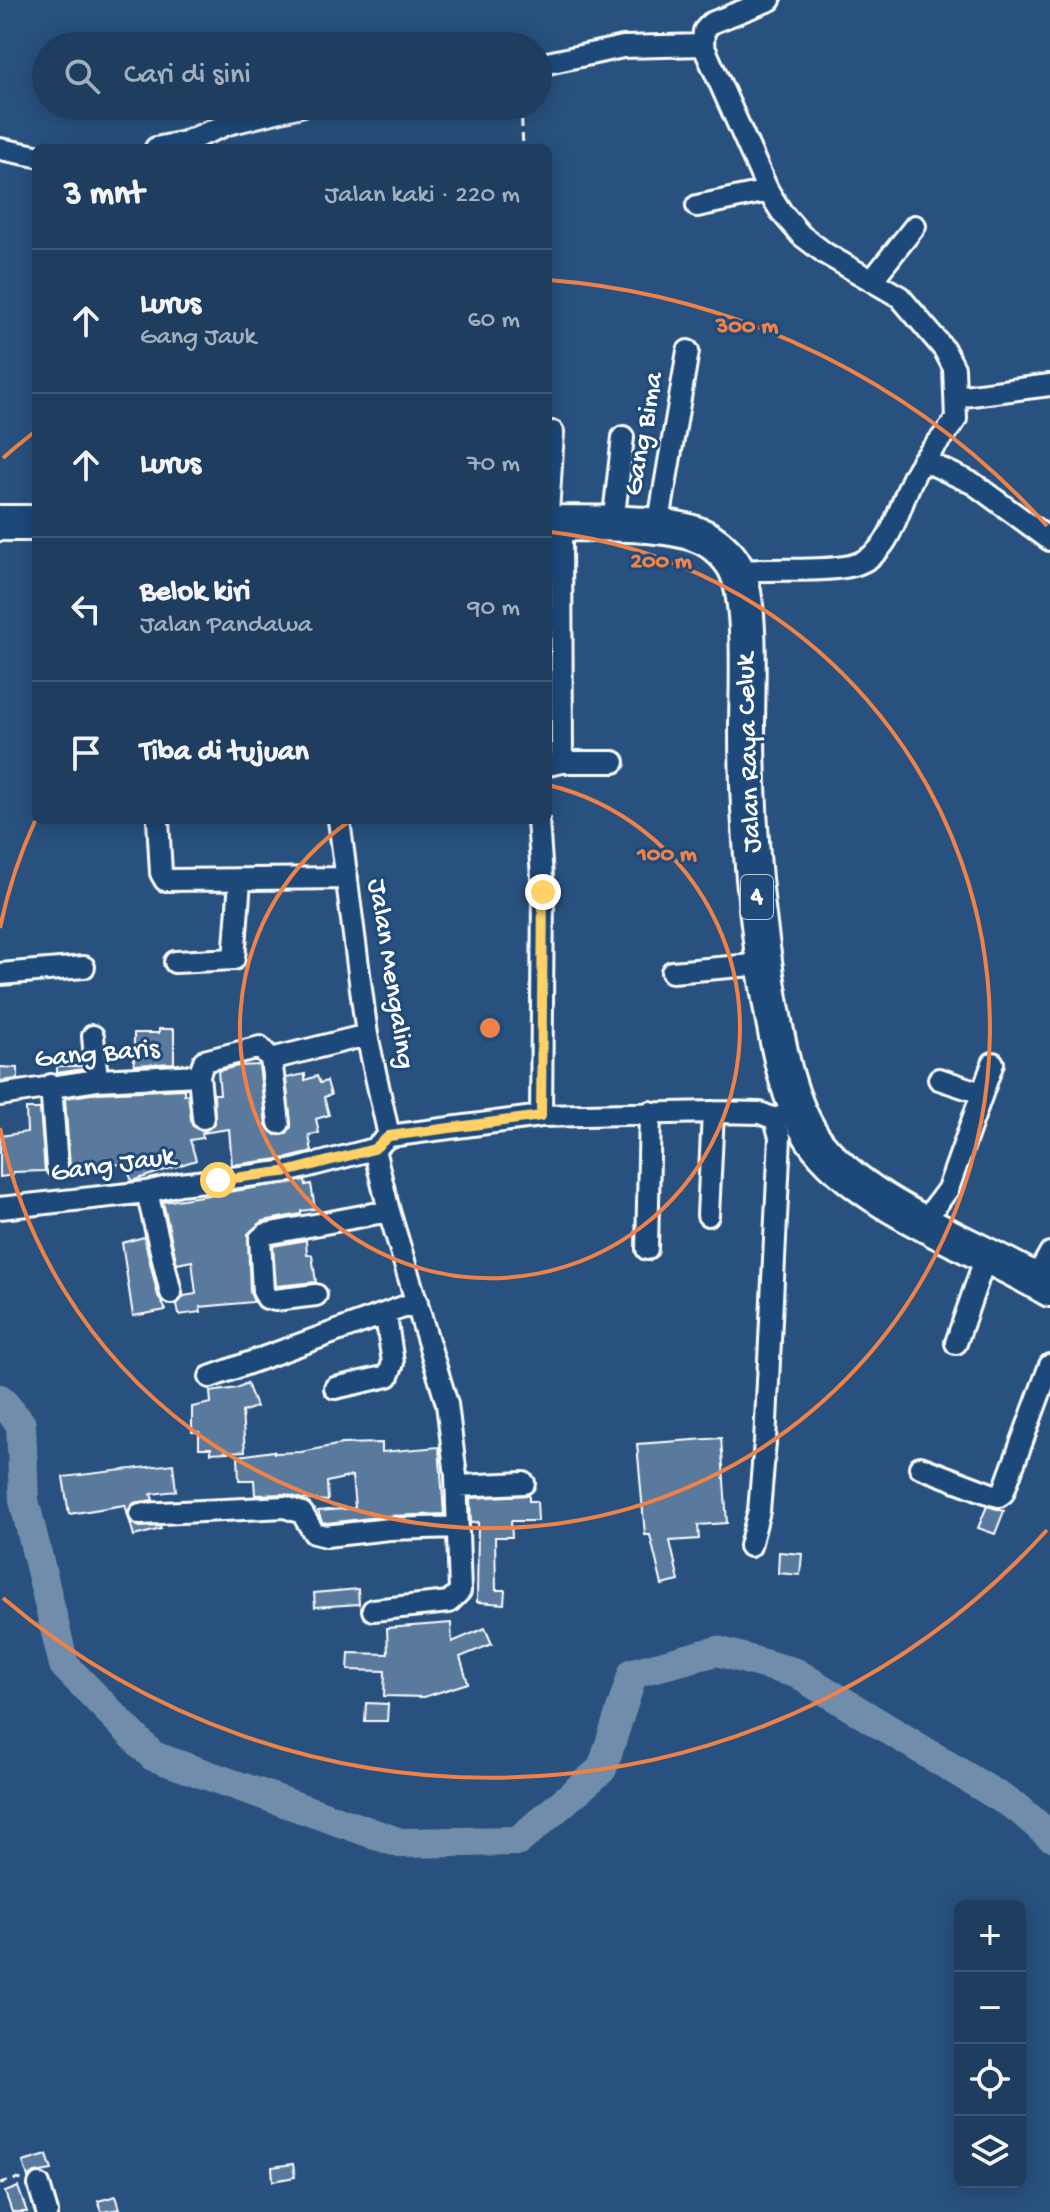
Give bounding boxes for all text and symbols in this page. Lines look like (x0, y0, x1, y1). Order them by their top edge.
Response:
search box (32, 32, 552, 120)
icon: search (60, 54, 104, 98)
text: Cari di sini (124, 59, 251, 94)
text: 3 mnt (64, 176, 144, 216)
text: Jalan kaki · 220 m (325, 181, 520, 212)
text: Lurus (140, 288, 201, 323)
icon: ahead (64, 299, 108, 343)
text: 60 m (467, 306, 520, 337)
text: 300 m (715, 313, 778, 342)
text: Gang Jauk (140, 323, 256, 354)
street label: Gang Bima (618, 368, 672, 498)
icon: ahead (64, 443, 108, 487)
text: Lurus (140, 448, 201, 483)
text: 70 m (467, 450, 520, 481)
text: 200 m (630, 548, 692, 577)
text: Belok kiri (140, 576, 250, 611)
icon: left (64, 587, 108, 631)
text: 90 m (468, 594, 520, 625)
text: Jalan Pandawa (140, 611, 312, 642)
street label: Jalan Raya Celuk (730, 650, 770, 853)
icon: arrive (64, 731, 108, 775)
text: Tiba di tujuan (140, 736, 309, 771)
text: 100 m (636, 841, 697, 870)
route end (525, 874, 561, 910)
road number: 4 (741, 875, 773, 919)
street label: Jalan Mengaling (359, 877, 421, 1071)
centre of rings (476, 1014, 504, 1042)
street label: Gang Baris (33, 1033, 161, 1077)
street label: Gang Jauk (49, 1141, 180, 1191)
route start (200, 1162, 236, 1198)
map controls (954, 1900, 1026, 2188)
button: + (954, 1900, 1026, 1972)
button: − (954, 1972, 1026, 2044)
button: locate (954, 2044, 1026, 2116)
button: layers (954, 2116, 1026, 2188)

